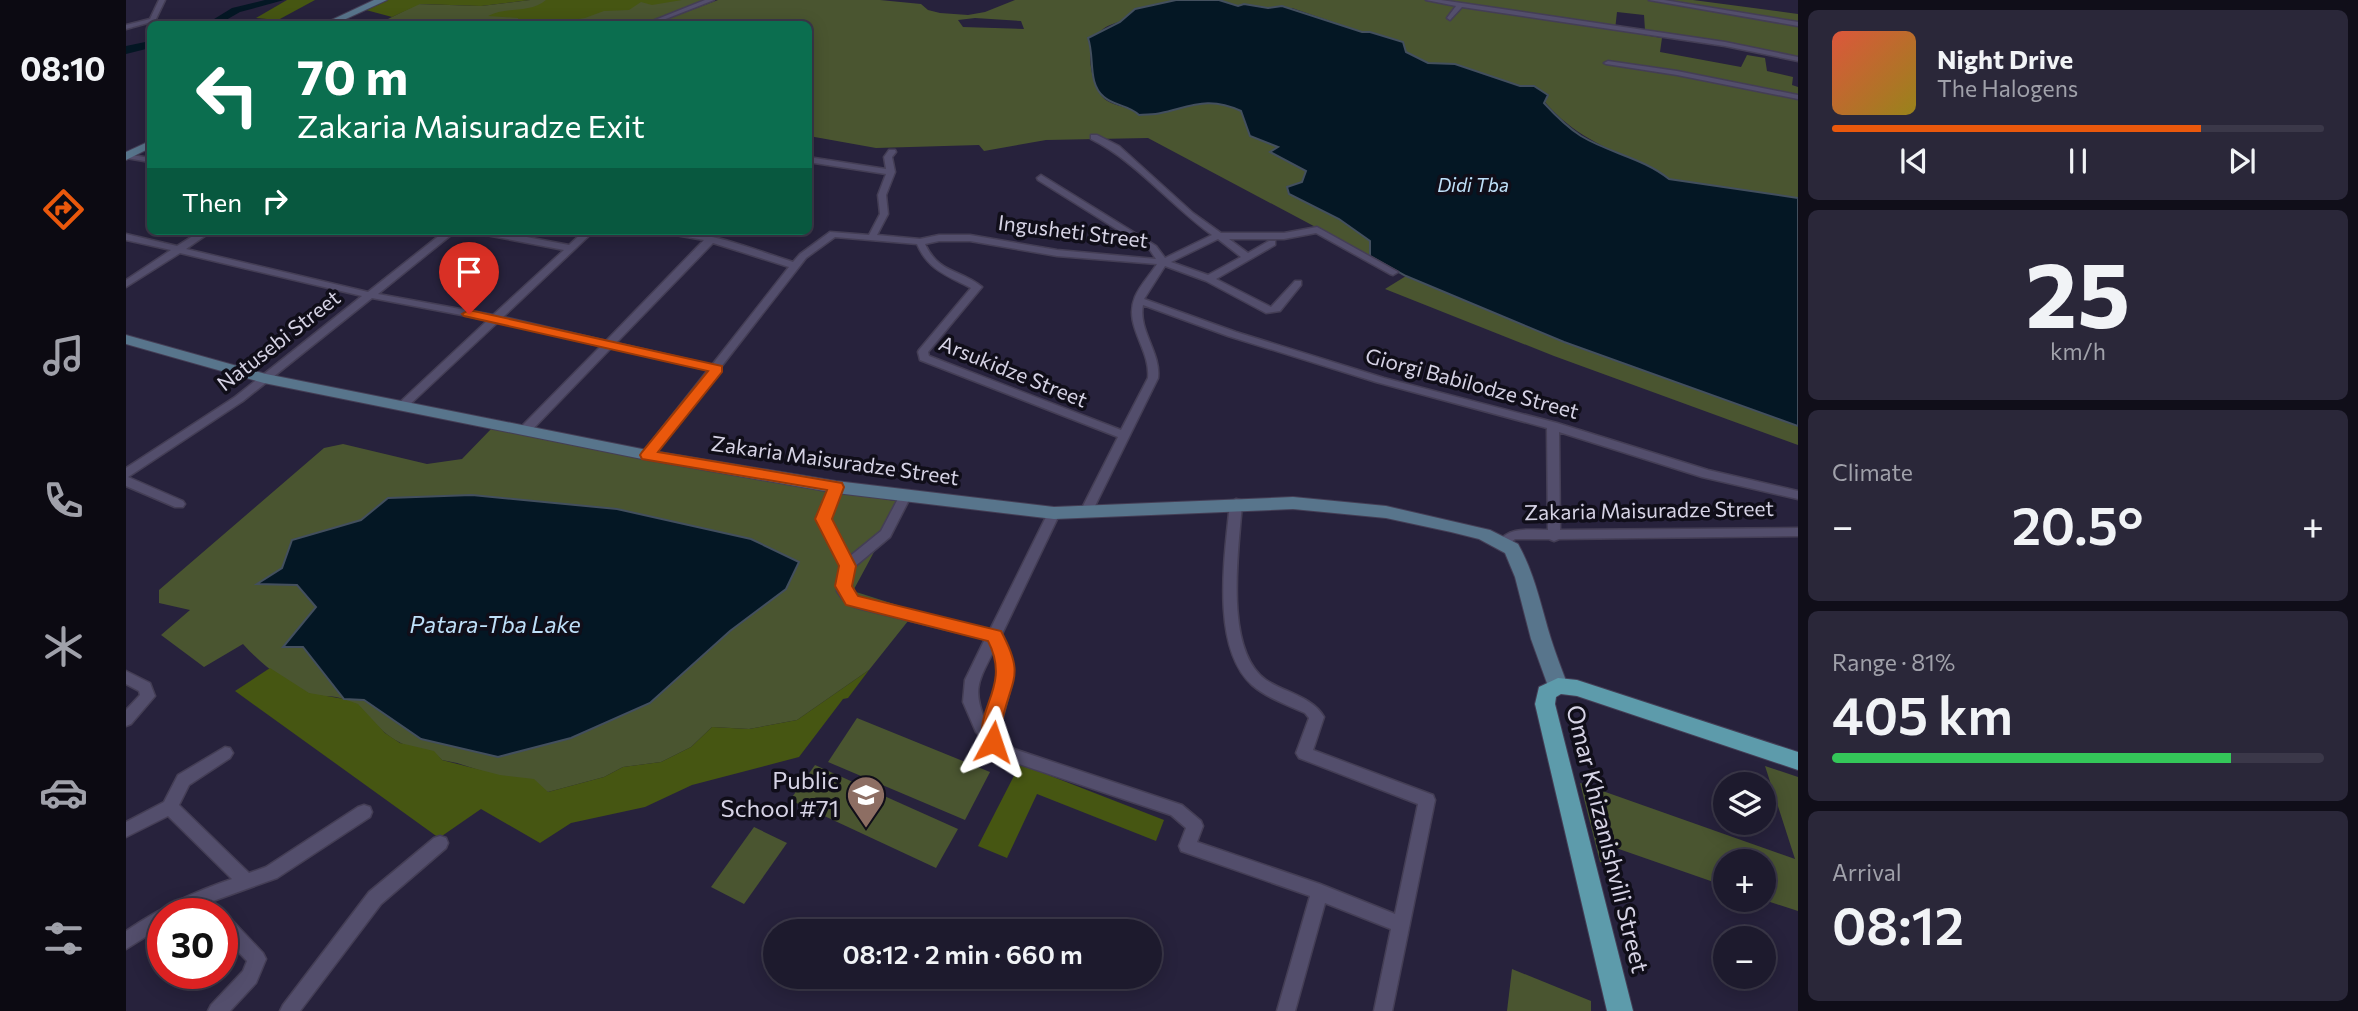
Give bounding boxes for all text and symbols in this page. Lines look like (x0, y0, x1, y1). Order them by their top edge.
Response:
text: Night Drive (1937, 43, 2073, 74)
text: 70 m (297, 45, 408, 105)
text: 08:10 (20, 48, 106, 88)
icon: left (182, 49, 273, 140)
text: The Halogens (1937, 74, 2078, 102)
text: Zakaria Maisuradze Exit (297, 105, 645, 145)
icon: previous (1895, 142, 1933, 180)
icon: pause (2059, 142, 2097, 180)
icon: next (2223, 142, 2261, 180)
water label: Didi Tba (1437, 173, 1509, 196)
icon: right (256, 182, 294, 220)
icon: directions (39, 185, 88, 234)
text: Then (182, 186, 242, 217)
street label: Ingusheti Street (997, 209, 1150, 252)
text: 25 (2026, 235, 2130, 347)
pin (439, 242, 499, 314)
icon: arrive (450, 253, 488, 291)
street label: Natusebi Street (212, 284, 344, 396)
street label: Arsukidze Street (936, 330, 1091, 412)
icon: music (39, 331, 88, 380)
text: km/h (2050, 337, 2106, 365)
street label: Giorgi Babilodze Street (1363, 342, 1582, 423)
street label: Zakaria Maisuradze Street (710, 430, 961, 489)
text: Climate (1832, 458, 1913, 486)
icon: phone (39, 476, 88, 525)
text: 20.5° (2012, 492, 2143, 556)
street label: Zakaria Maisuradze Street (1524, 495, 1774, 524)
text: − (1832, 501, 1854, 548)
text: + (2302, 501, 2324, 548)
water label: Patara-Tba Lake (409, 610, 581, 638)
icon: climate (39, 622, 88, 671)
text: Range · 81% (1832, 648, 1955, 676)
text: 405 km (1832, 682, 2013, 746)
street label: Omar Khizanishvili Street (1561, 702, 1656, 976)
position arrow (956, 705, 1030, 779)
place label: Public School #71 (721, 765, 839, 822)
icon: car (39, 768, 88, 817)
map controls (1713, 772, 1776, 989)
button: layers (1713, 772, 1776, 835)
school or university icon: Public School #71 (845, 774, 887, 829)
button: + (1713, 849, 1776, 912)
text: Arrival (1832, 858, 1902, 886)
text: 08:12 (1832, 892, 1964, 956)
speed limit sign: 30 (147, 898, 238, 989)
icon: filters (39, 914, 88, 963)
button: − (1713, 926, 1776, 989)
text: 08:12 · 2 min · 660 m (842, 938, 1083, 969)

